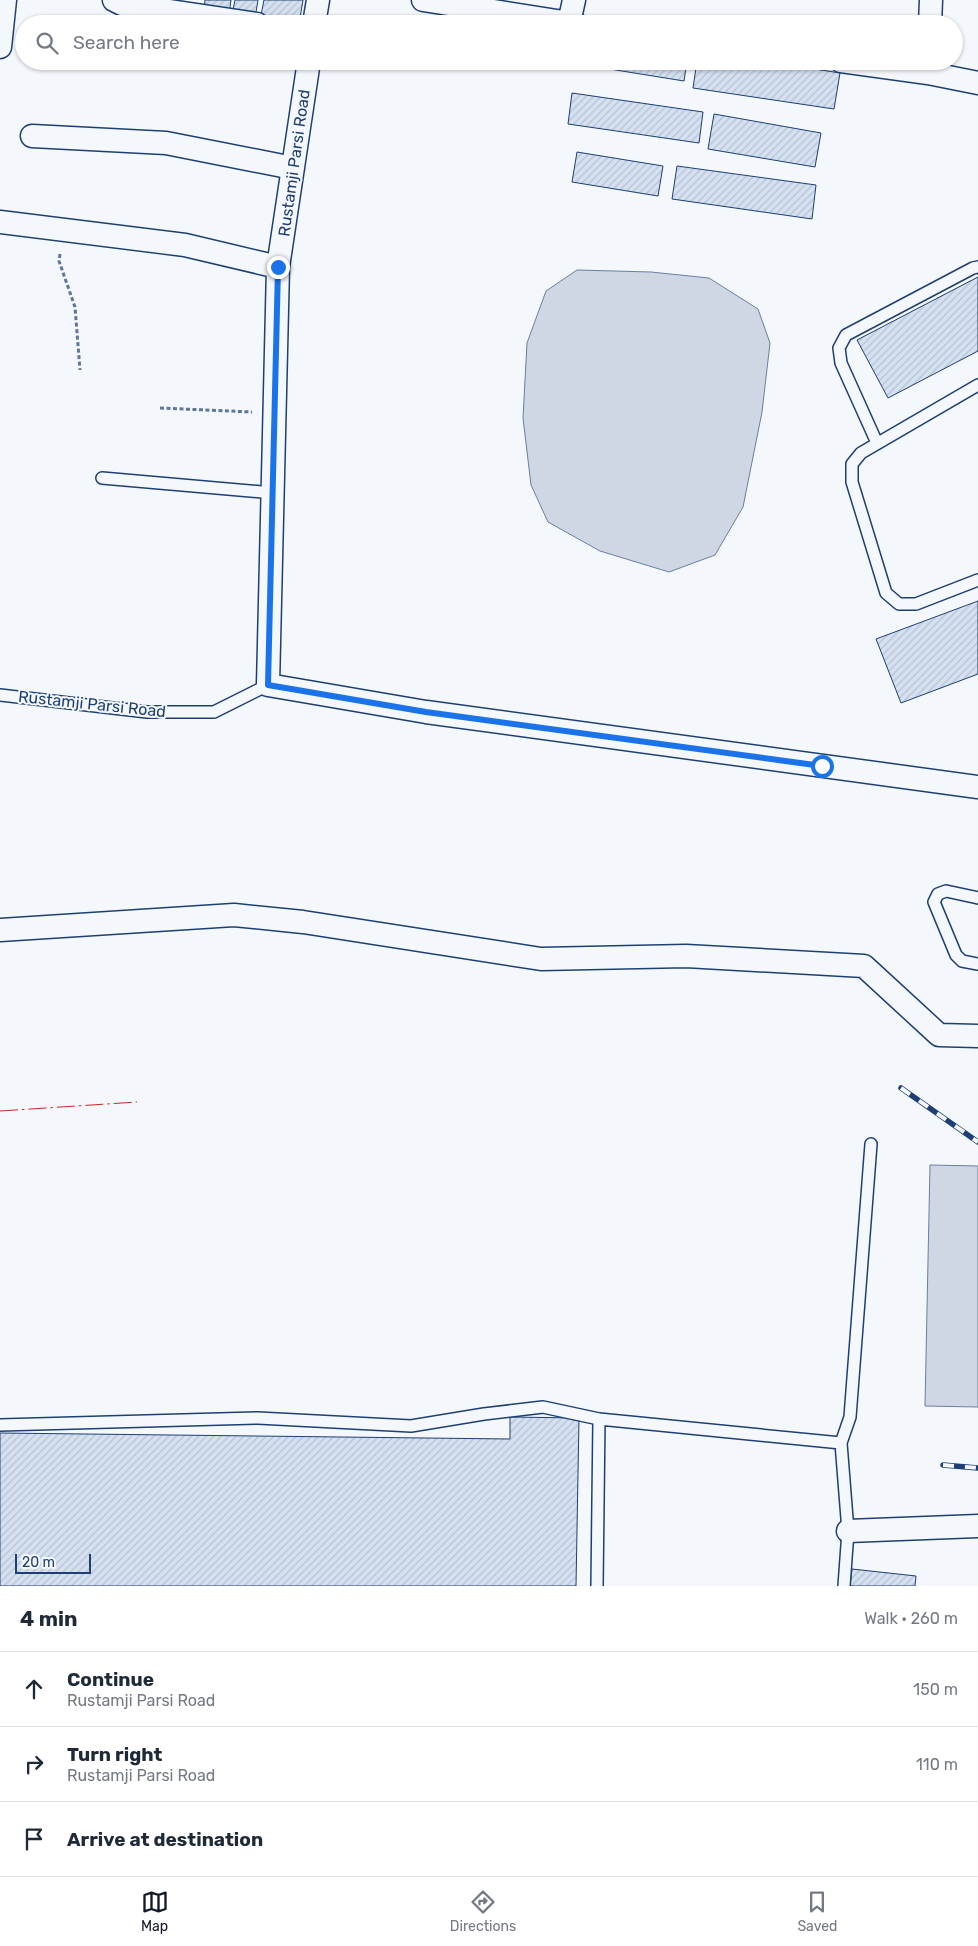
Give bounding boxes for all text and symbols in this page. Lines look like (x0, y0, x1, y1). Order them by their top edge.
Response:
search box (15, 15, 963, 70)
icon: search (33, 29, 61, 57)
text: Search here (73, 31, 180, 54)
street label: Rustamji Parsi Road (274, 88, 314, 238)
route end (267, 256, 290, 279)
street label: Rustamji Parsi Road (17, 687, 167, 721)
route start (811, 755, 834, 778)
scale bar (15, 1551, 91, 1574)
text: 20 m (22, 1554, 55, 1571)
text: 4 min (20, 1606, 78, 1631)
text: Walk · 260 m (864, 1609, 958, 1628)
text: Continue (67, 1668, 154, 1691)
icon: ahead (20, 1675, 48, 1703)
text: 150 m (913, 1680, 958, 1699)
text: Rustamji Parsi Road (67, 1691, 215, 1710)
text: Turn right (67, 1743, 162, 1766)
icon: right (20, 1750, 48, 1778)
text: 110 m (916, 1755, 958, 1774)
text: Rustamji Parsi Road (67, 1766, 215, 1785)
icon: arrive (20, 1825, 48, 1853)
text: Arrive at destination (67, 1828, 263, 1851)
tab: Map (141, 1888, 169, 1935)
tab: Directions (450, 1888, 516, 1935)
tab: Saved (797, 1888, 837, 1935)

